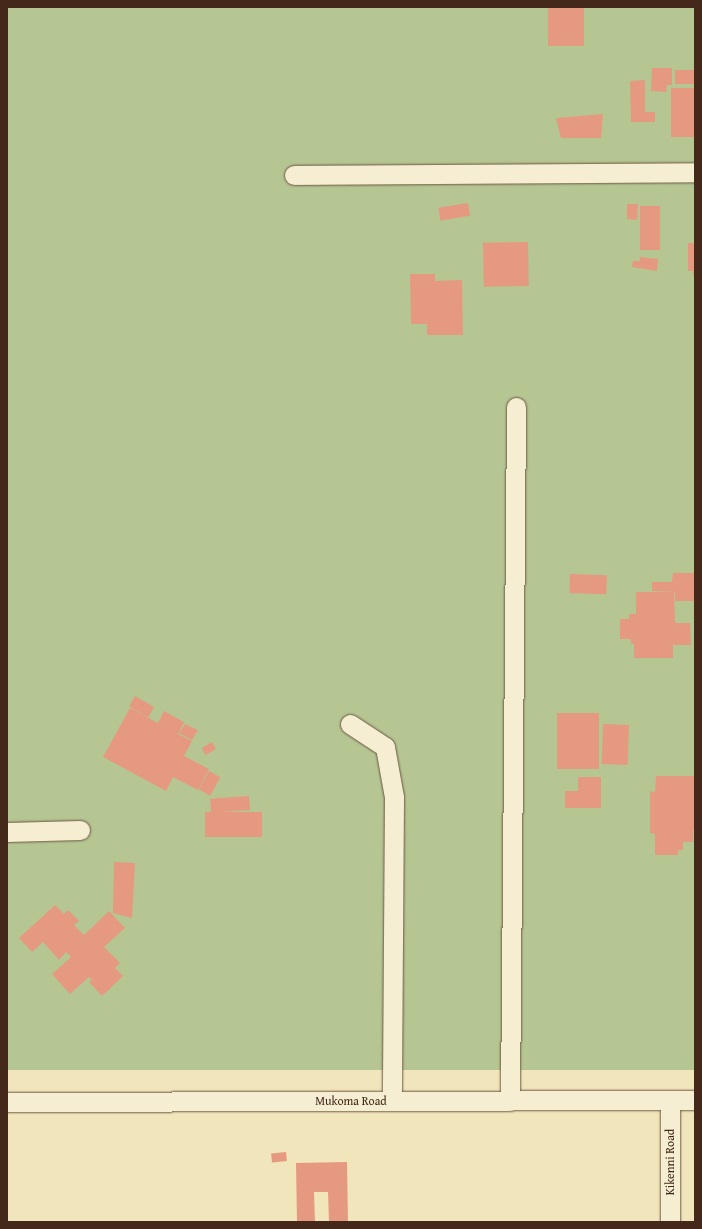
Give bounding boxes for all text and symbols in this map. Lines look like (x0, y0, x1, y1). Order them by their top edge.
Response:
street label: Mukoma Road (315, 1094, 387, 1108)
street label: Kikenni Road (663, 1129, 677, 1195)

